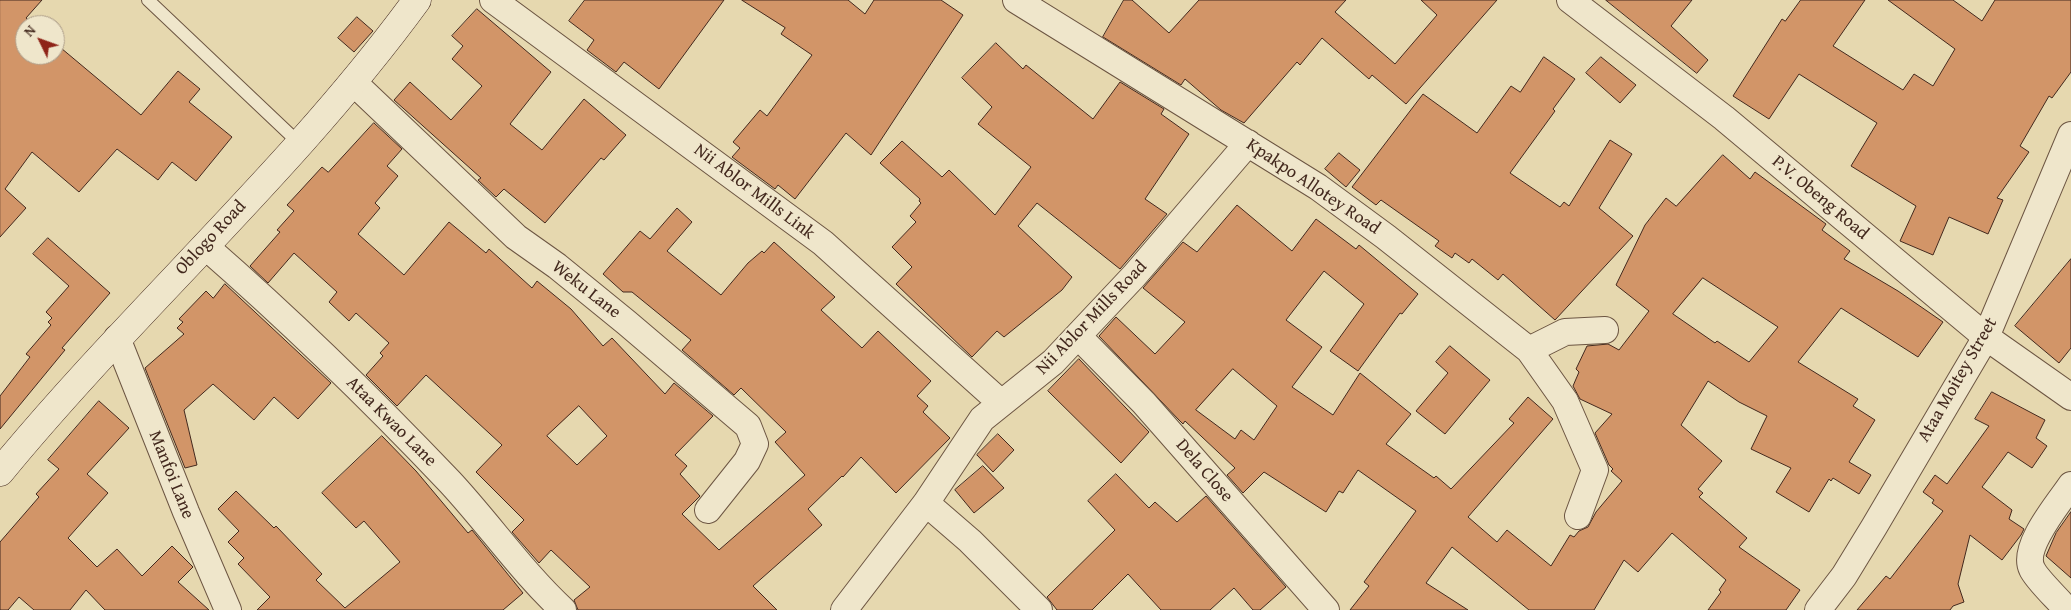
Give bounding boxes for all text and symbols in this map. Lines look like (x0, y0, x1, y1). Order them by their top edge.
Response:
north arrow (15, 15, 65, 65)
text: N (19, 20, 40, 41)
street label: Kpakpo Allotey Road (1242, 134, 1384, 240)
street label: Nii Ablor Mills Link (689, 140, 819, 244)
street label: P.V. Obeng Road (1767, 151, 1873, 245)
street label: Oblogo Road (171, 196, 251, 280)
street label: Weku Lane (547, 256, 625, 324)
street label: Nii Ablor Mills Road (1032, 256, 1152, 380)
street label: Ataa Moitey Street (1914, 314, 2002, 446)
street label: Ataa Kwao Lane (341, 372, 441, 472)
street label: Manfoi Lane (144, 428, 198, 522)
street label: Dela Close (1171, 435, 1237, 507)

